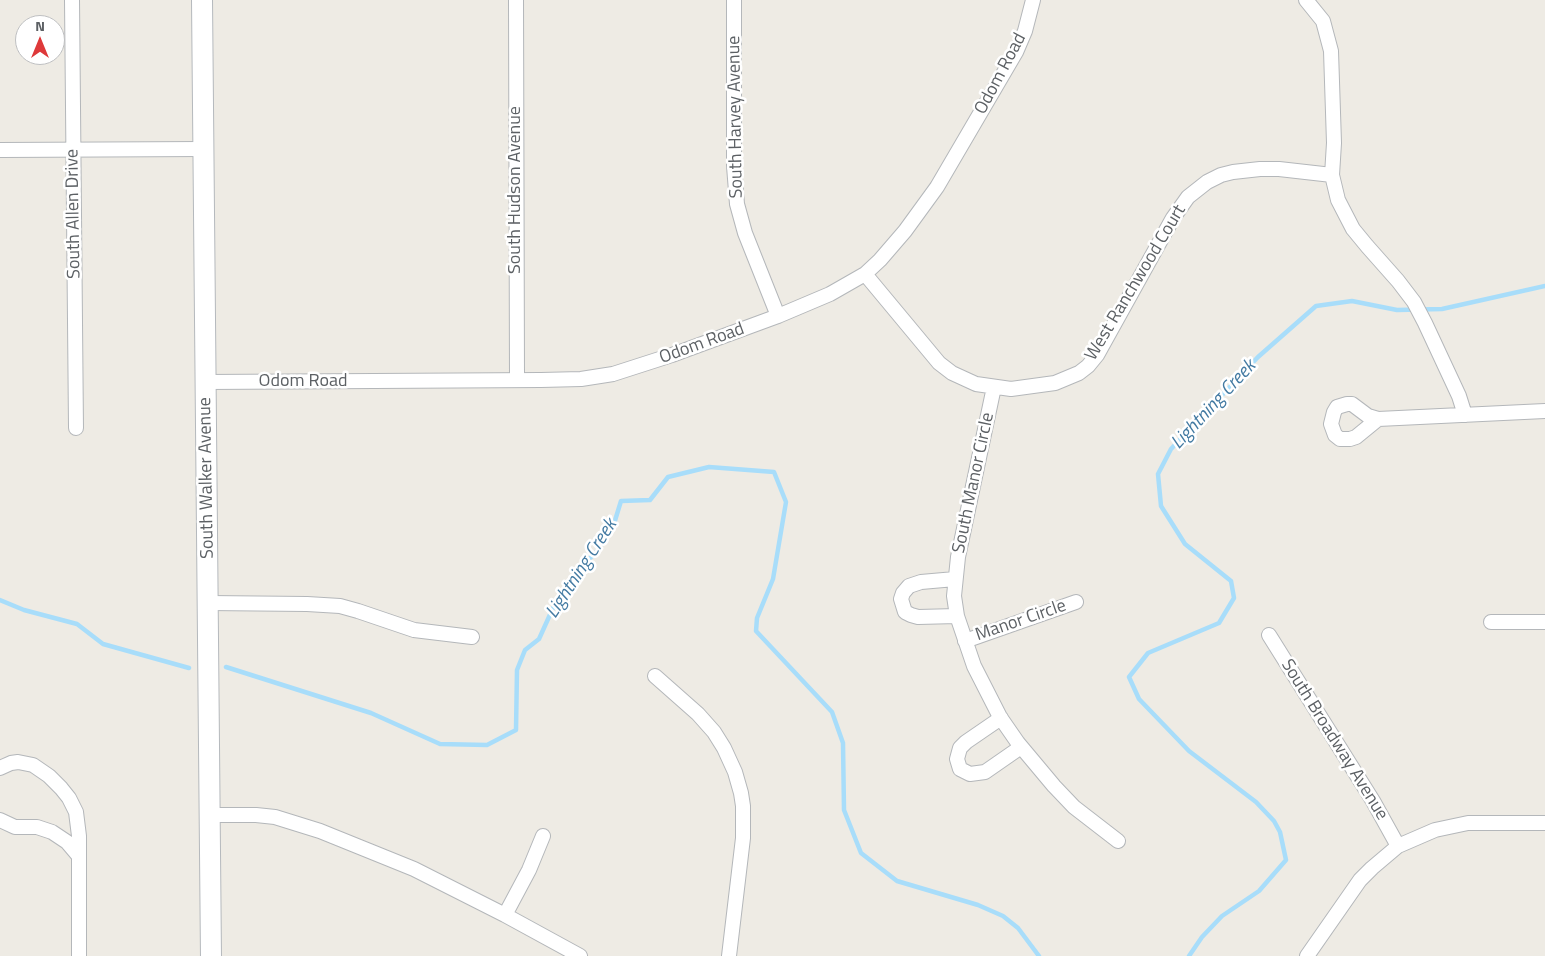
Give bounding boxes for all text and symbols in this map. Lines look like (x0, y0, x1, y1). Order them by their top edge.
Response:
north arrow (15, 15, 65, 65)
text: N (35, 15, 45, 36)
street label: Odom Road (971, 30, 1031, 118)
street label: South Harvey Avenue (724, 36, 748, 198)
street label: South Hudson Avenue (505, 106, 527, 274)
street label: South Allen Drive (62, 149, 86, 279)
street label: West Ranchwood Court (1081, 201, 1191, 365)
street label: Odom Road (657, 319, 747, 369)
water label: Lightning Creek (1167, 356, 1261, 454)
street label: Odom Road (259, 371, 347, 393)
street label: South Walker Avenue (195, 397, 219, 559)
street label: South Manor Circle (949, 411, 999, 555)
water label: Lightning Creek (541, 515, 623, 623)
street label: Manor Circle (973, 595, 1069, 647)
street label: South Broadway Avenue (1276, 656, 1392, 824)

